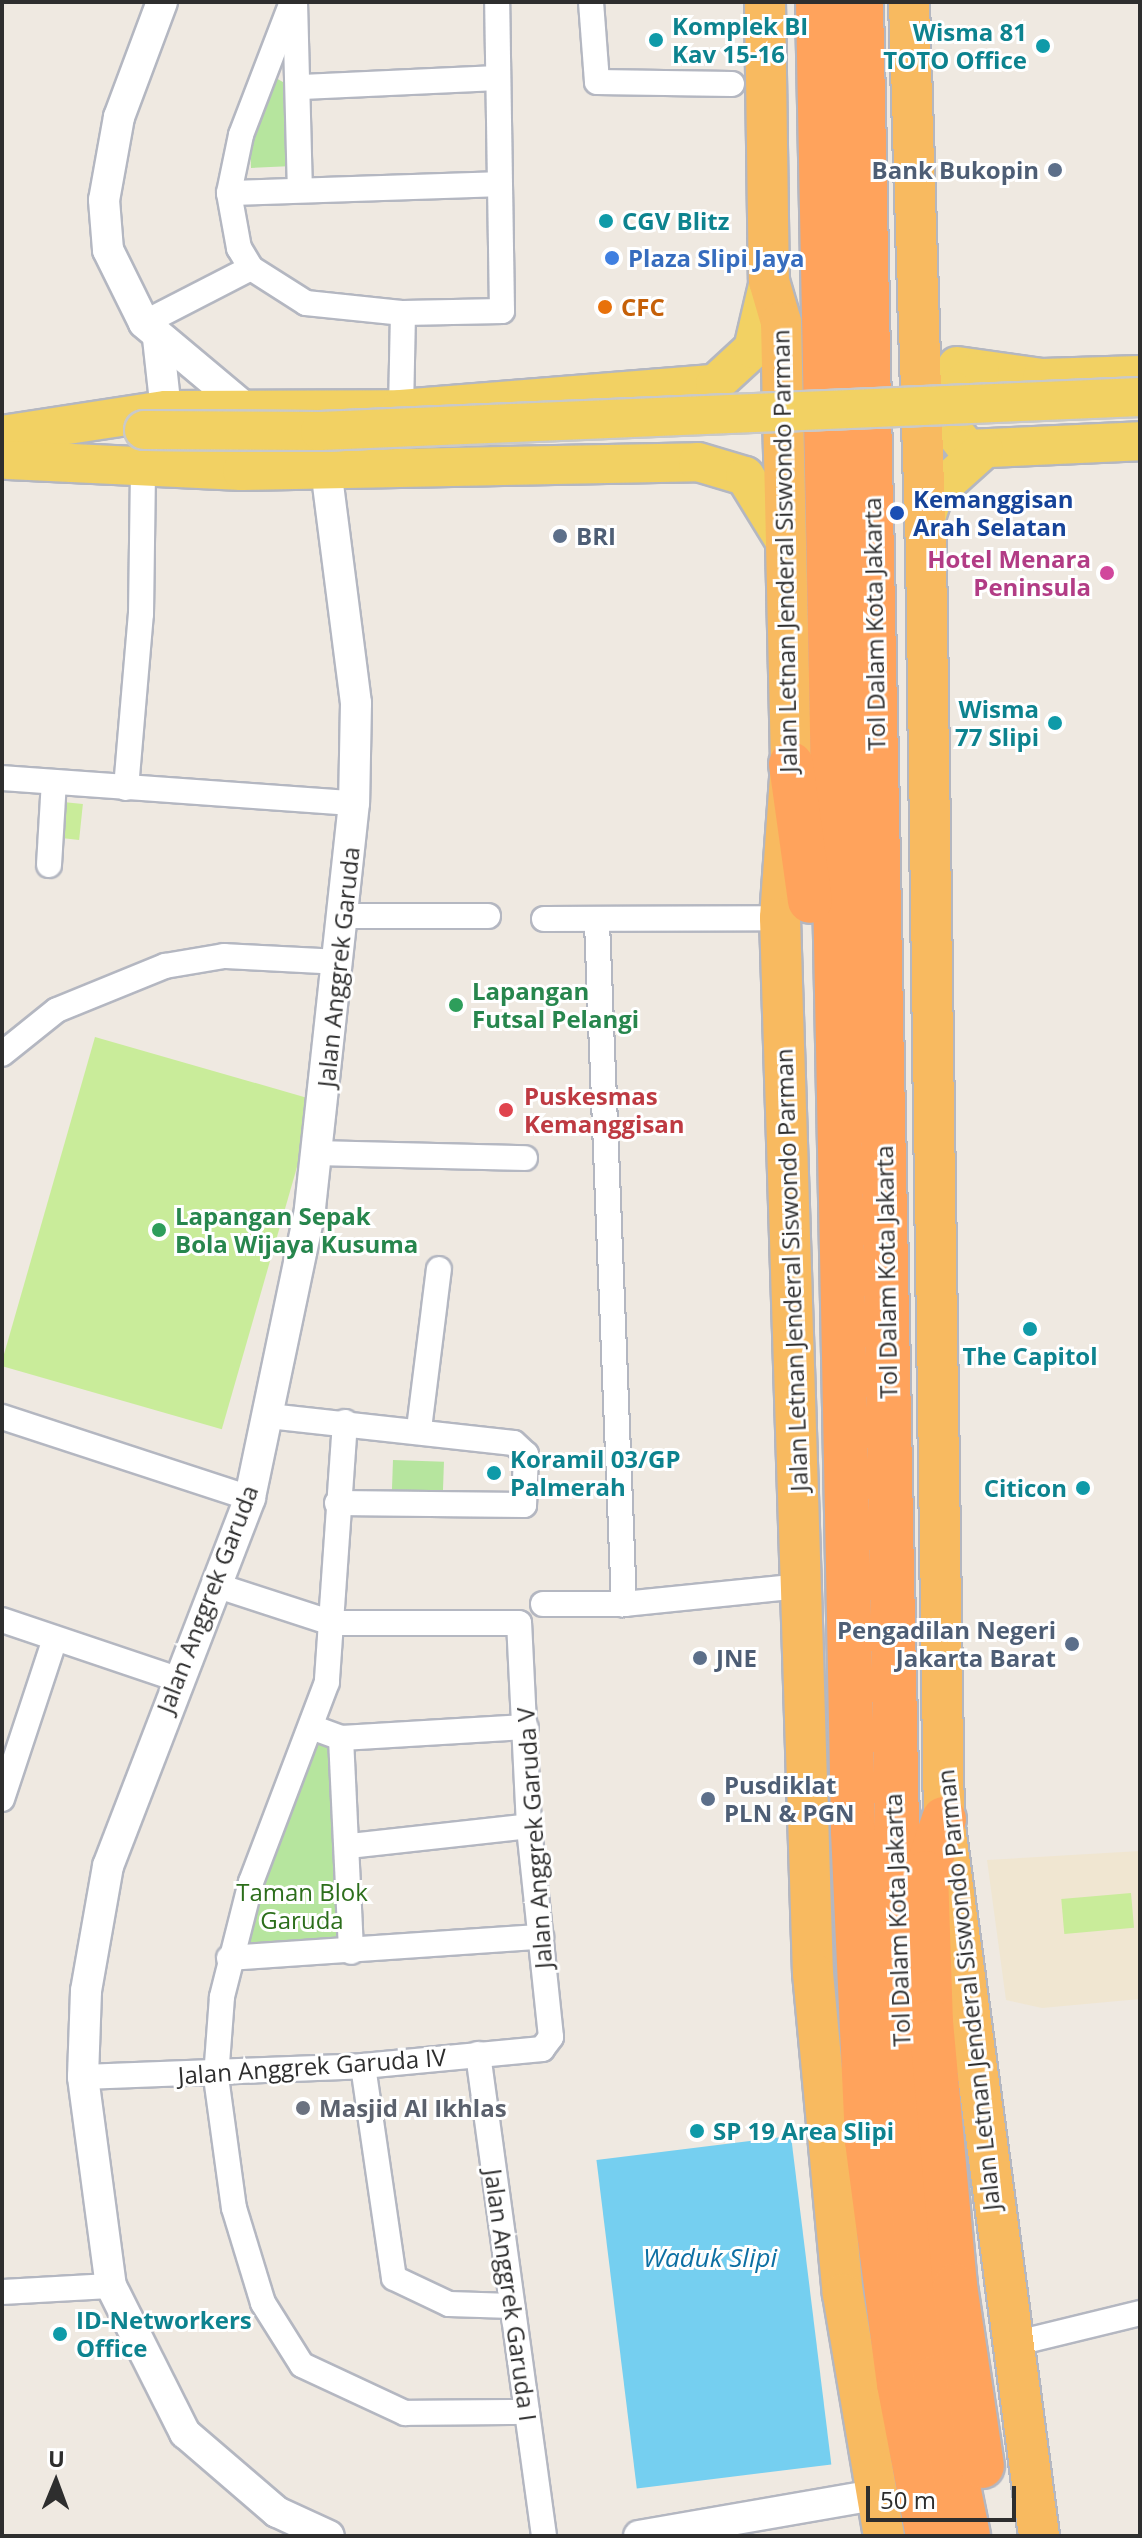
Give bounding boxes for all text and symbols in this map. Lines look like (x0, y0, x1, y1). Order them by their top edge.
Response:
place label: Komplek BI Kav 15-16 (672, 12, 808, 68)
place label: Wisma 81 TOTO Office (883, 18, 1027, 74)
marker: Komplek BI Kav 15-16 (647, 31, 665, 49)
marker: Wisma 81 TOTO Office (1034, 37, 1052, 55)
place label: Bank Bukopin (872, 156, 1039, 184)
marker: Bank Bukopin (1046, 161, 1064, 179)
place label: CGV Blitz (622, 207, 729, 235)
marker: CGV Blitz (597, 212, 615, 230)
place label: Plaza Slipi Jaya (628, 244, 805, 272)
marker: Plaza Slipi Jaya (603, 249, 621, 267)
place label: CFC (621, 293, 665, 321)
marker: CFC (596, 298, 614, 316)
street label: Jalan Letnan Jenderal Siswondo Parman (766, 329, 802, 773)
place label: Kemanggisan Arah Selatan (913, 485, 1074, 541)
street label: Tol Dalam Kota Jakarta (857, 497, 891, 751)
marker: Kemanggisan Arah Selatan (888, 504, 906, 522)
place label: BRI (576, 522, 616, 550)
marker: BRI (551, 527, 569, 545)
place label: Hotel Menara Peninsula (927, 545, 1091, 601)
marker: Hotel Menara Peninsula (1098, 564, 1116, 582)
place label: Wisma 77 Slipi (955, 695, 1039, 751)
marker: Wisma 77 Slipi (1046, 714, 1064, 732)
street label: Jalan Anggrek Garuda (311, 845, 365, 1089)
place label: Lapangan Futsal Pelangi (472, 977, 639, 1033)
marker: Lapangan Futsal Pelangi (447, 996, 465, 1014)
street label: Jalan Letnan Jenderal Siswondo Parman (769, 1048, 813, 1492)
place label: Puskesmas Kemanggisan (524, 1082, 685, 1138)
marker: Puskesmas Kemanggisan (495, 1099, 517, 1121)
street label: Tol Dalam Kota Jakarta (869, 1145, 903, 1399)
place label: Lapangan Sepak Bola Wijaya Kusuma (175, 1202, 418, 1258)
marker: Lapangan Sepak Bola Wijaya Kusuma (150, 1221, 168, 1239)
marker: The Capitol (1021, 1320, 1039, 1338)
place label: The Capitol (963, 1342, 1097, 1370)
place label: Koramil 03/GP Palmerah (510, 1445, 680, 1501)
marker: Koramil 03/GP Palmerah (485, 1464, 503, 1482)
place label: Citicon (984, 1474, 1067, 1502)
marker: Citicon (1074, 1479, 1092, 1497)
street label: Jalan Anggrek Garuda (150, 1481, 264, 1717)
place label: Pengadilan Negeri Jakarta Barat (837, 1616, 1056, 1672)
marker: Pengadilan Negeri Jakarta Barat (1063, 1635, 1081, 1653)
place label: JNE (716, 1644, 757, 1672)
marker: JNE (691, 1649, 709, 1667)
street label: Jalan Anggrek Garuda V (510, 1706, 558, 1970)
street label: Jalan Letnan Jenderal Siswondo Parman (930, 1768, 1006, 2212)
place label: Pusdiklat PLN & PGN (724, 1771, 855, 1827)
marker: Pusdiklat PLN & PGN (699, 1790, 717, 1808)
street label: Tol Dalam Kota Jakarta (878, 1793, 916, 2047)
park label: Taman Blok Garuda (236, 1878, 368, 1934)
street label: Jalan Anggrek Garuda IV (177, 2042, 447, 2090)
place label: Masjid Al Ikhlas (319, 2094, 507, 2122)
marker: Masjid Al Ikhlas (294, 2099, 312, 2117)
place label: SP 19 Area Slipi (713, 2117, 894, 2145)
marker: SP 19 Area Slipi (688, 2122, 706, 2140)
street label: Jalan Anggrek Garuda I (479, 2167, 543, 2423)
water label: Waduk Slipi (643, 2242, 777, 2274)
place label: ID-Networkers Office (76, 2306, 252, 2362)
marker: ID-Networkers Office (51, 2325, 69, 2343)
north arrow (16, 2442, 96, 2522)
text: U (48, 2443, 65, 2473)
scale bar (870, 2470, 1020, 2520)
text: 50 m (880, 2483, 936, 2516)

